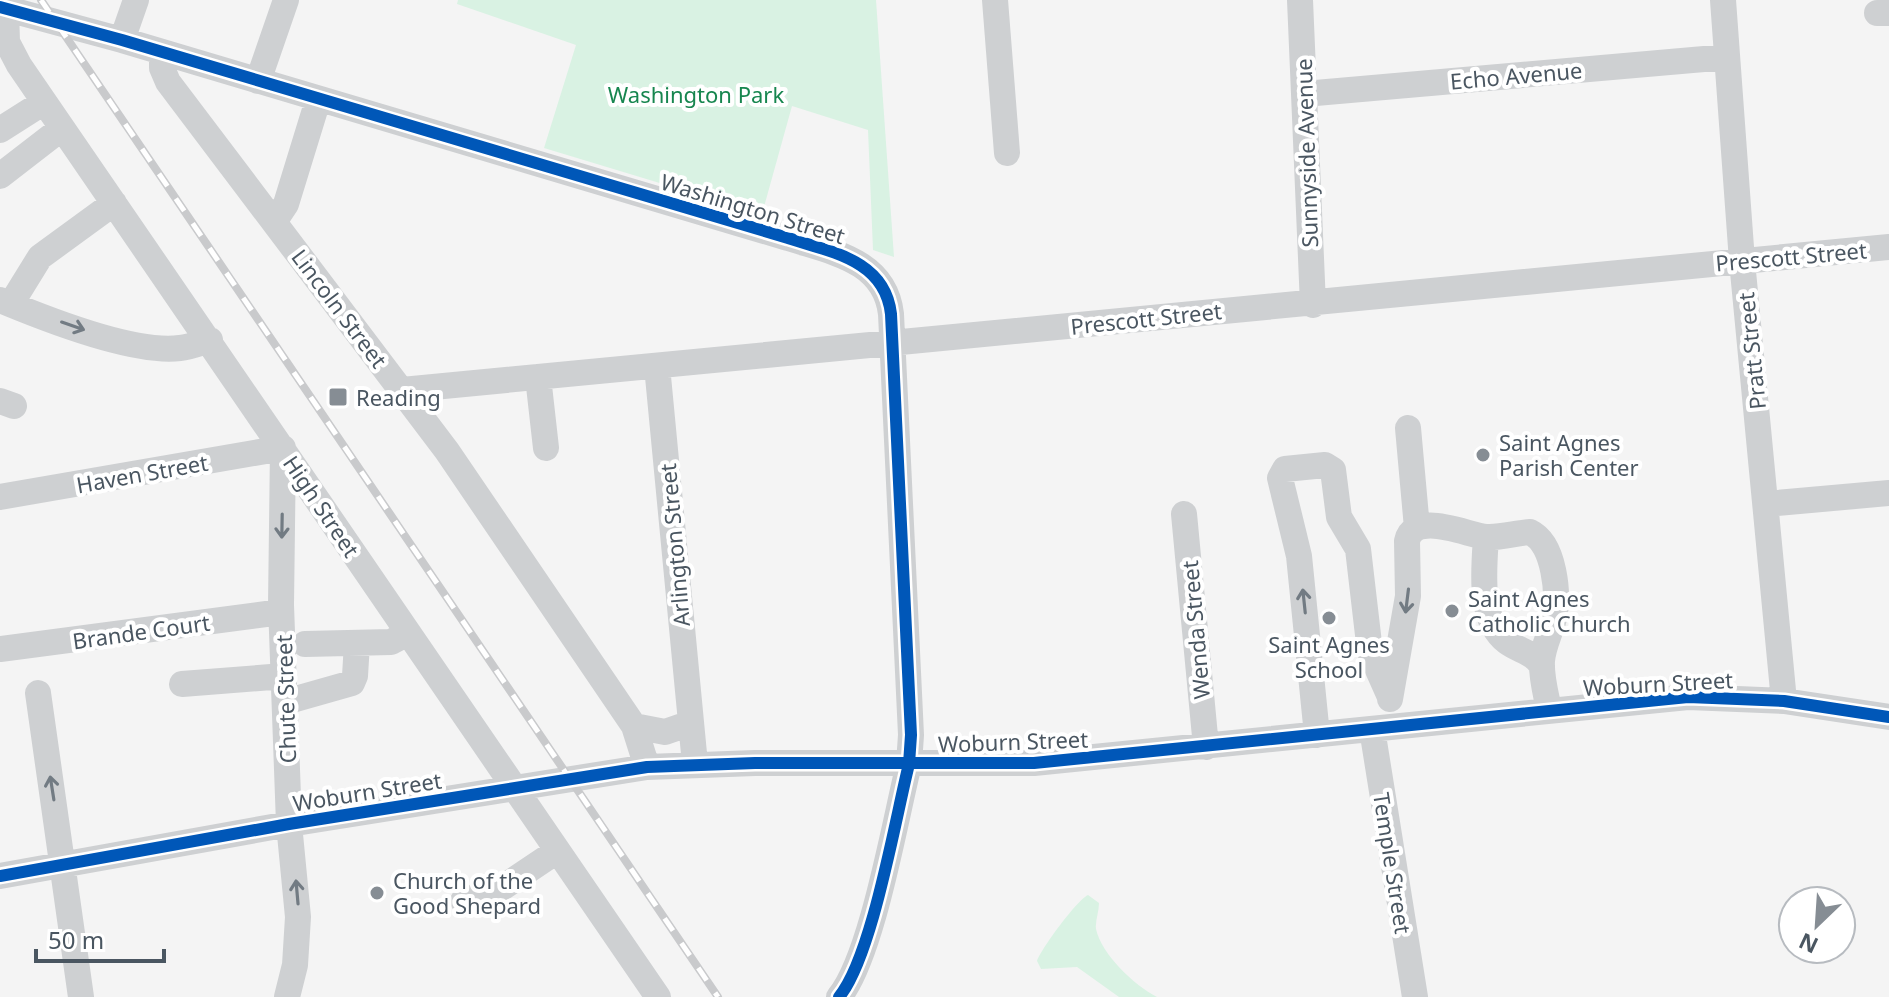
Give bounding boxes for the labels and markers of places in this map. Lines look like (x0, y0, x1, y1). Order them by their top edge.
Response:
place label: Reading (356, 382, 441, 412)
marker: Reading (327, 386, 349, 408)
place label: Saint Agnes Parish Center (1499, 427, 1639, 482)
marker: Saint Agnes Parish Center (1474, 446, 1492, 464)
place label: Saint Agnes Catholic Church (1468, 583, 1631, 638)
marker: Saint Agnes Catholic Church (1443, 602, 1461, 620)
marker: Saint Agnes School (1320, 609, 1338, 627)
place label: Saint Agnes School (1268, 629, 1390, 684)
place label: Church of the Good Shepard (393, 865, 541, 920)
marker: Church of the Good Shepard (368, 884, 386, 902)

